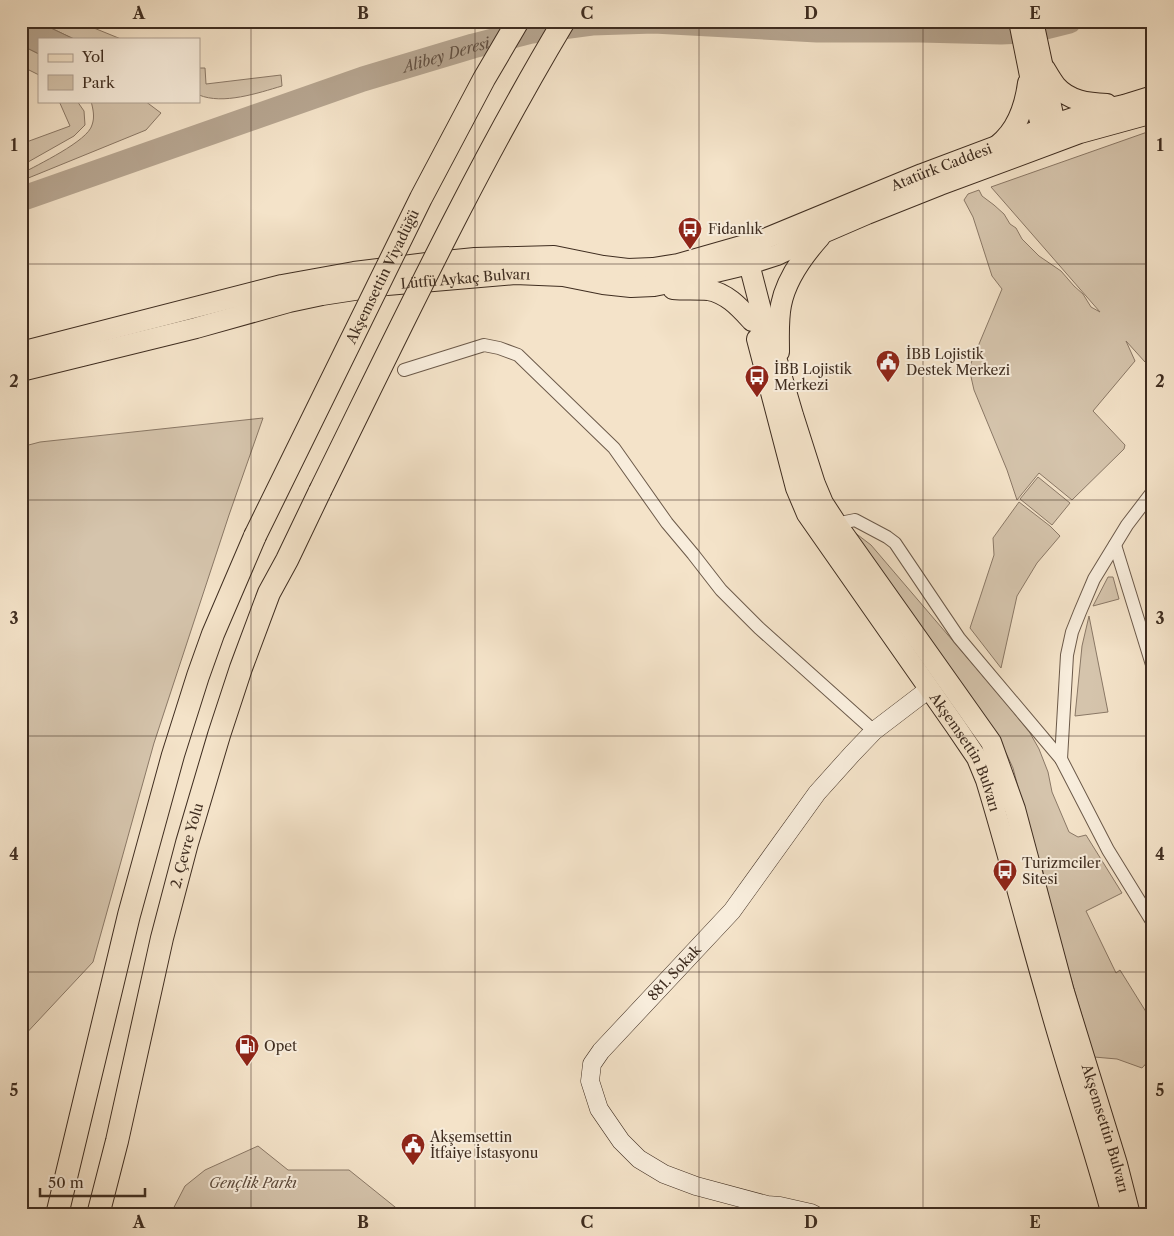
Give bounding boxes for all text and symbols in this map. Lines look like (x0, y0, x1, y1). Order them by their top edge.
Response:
text: A (132, 3, 146, 23)
text: B (357, 3, 369, 23)
text: C (581, 3, 593, 23)
text: D (804, 3, 818, 23)
text: E (1029, 3, 1041, 23)
water label: Alibey Deresi (398, 32, 493, 77)
legend (38, 38, 200, 102)
text: Yol (81, 47, 105, 66)
text: Park (82, 73, 116, 92)
text: 1 (10, 135, 18, 155)
text: 1 (1156, 135, 1164, 155)
street label: Atatürk Caddesi (887, 140, 994, 195)
street label: Akşemsettin Viyadüğü (341, 206, 423, 348)
bus stop icon: Fidanlık (677, 216, 703, 250)
place label: Fidanlık (708, 220, 763, 238)
street label: Lütfü Aykaç Bulvarı (400, 265, 531, 293)
place label: İBB Lojistik Destek Merkezi (906, 345, 1010, 379)
public building icon: İBB Lojistik Destek Merkezi (875, 349, 901, 383)
place label: İBB Lojistik Merkezi (774, 360, 853, 394)
bus stop icon: İBB Lojistik Merkezi (744, 364, 770, 398)
text: 2 (9, 371, 19, 391)
text: 2 (1155, 371, 1165, 391)
text: 3 (9, 608, 19, 628)
text: 3 (1155, 608, 1165, 628)
street label: Akşemsettin Bulvarı (925, 688, 1004, 813)
street label: 2. Çevre Yolu (166, 800, 207, 890)
text: 4 (9, 844, 19, 864)
text: 4 (1155, 844, 1165, 864)
place label: Turizmciler Sitesi (1022, 854, 1101, 888)
bus stop icon: Turizmciler Sitesi (992, 858, 1018, 892)
street label: 881. Sokak (644, 940, 705, 1004)
fuel station icon: Opet (234, 1033, 260, 1067)
place label: Opet (264, 1037, 297, 1055)
street label: Akşemsettin Bulvarı (1077, 1061, 1133, 1194)
text: 5 (10, 1080, 19, 1100)
text: 5 (1156, 1080, 1165, 1100)
place label: Akşemsettin İtfaiye İstasyonu (429, 1128, 539, 1162)
public building icon: Akşemsettin İtfaiye İstasyonu (400, 1132, 426, 1166)
scale bar (40, 1166, 145, 1198)
text: 50 m (48, 1173, 84, 1192)
park label: Gençlik Parkı (209, 1174, 297, 1192)
text: A (132, 1212, 146, 1232)
text: B (357, 1212, 369, 1232)
text: C (581, 1212, 593, 1232)
text: D (804, 1212, 818, 1232)
text: E (1029, 1212, 1041, 1232)

